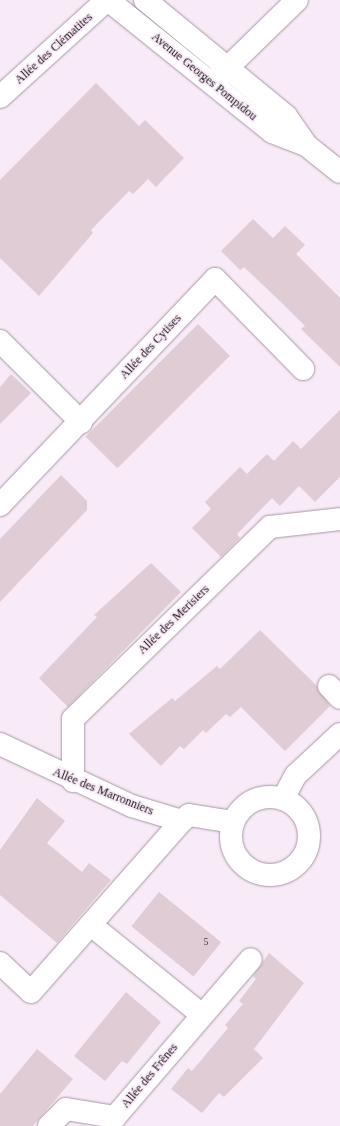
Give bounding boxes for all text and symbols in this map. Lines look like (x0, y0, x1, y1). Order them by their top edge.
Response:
street label: Allée des Clématites (12, 10, 96, 88)
street label: Avenue Georges Pompidou (148, 30, 260, 124)
street label: Allée des Cytises (117, 312, 185, 382)
street label: Allée des Merisiers (135, 582, 213, 658)
street label: Allée des Marronniers (51, 765, 155, 819)
house number: 5 (204, 936, 208, 948)
street label: Allée des Frênes (119, 1041, 181, 1111)

